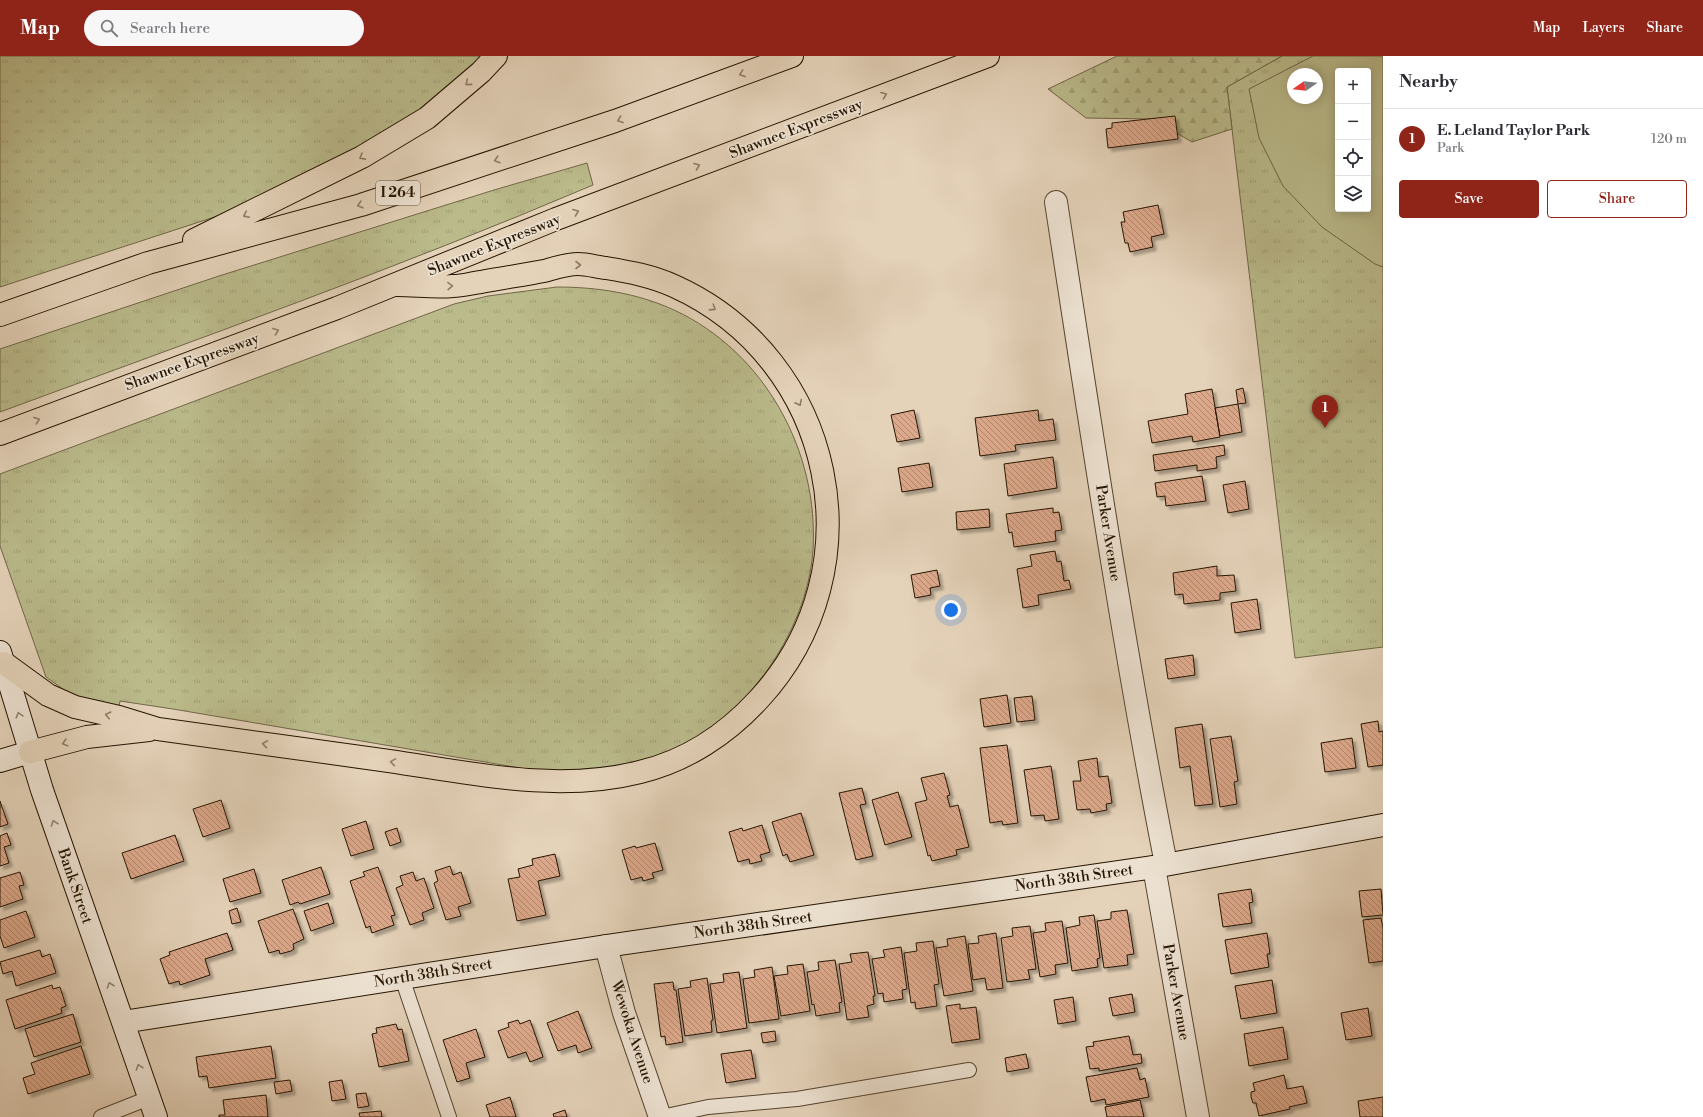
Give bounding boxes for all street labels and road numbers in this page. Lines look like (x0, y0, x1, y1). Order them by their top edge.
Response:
street label: Shawnee Expressway (726, 94, 866, 163)
road number: I 264 (376, 181, 420, 205)
street label: Shawnee Expressway (425, 209, 564, 280)
street label: Shawnee Expressway (122, 329, 262, 395)
street label: Parker Avenue (1091, 483, 1125, 583)
street label: Bank Street (53, 845, 97, 927)
street label: North 38th Street (1013, 860, 1135, 896)
street label: North 38th Street (692, 907, 814, 943)
street label: Parker Avenue (1158, 942, 1194, 1042)
street label: North 38th Street (372, 954, 494, 992)
street label: Wewoka Avenue (606, 977, 658, 1086)

